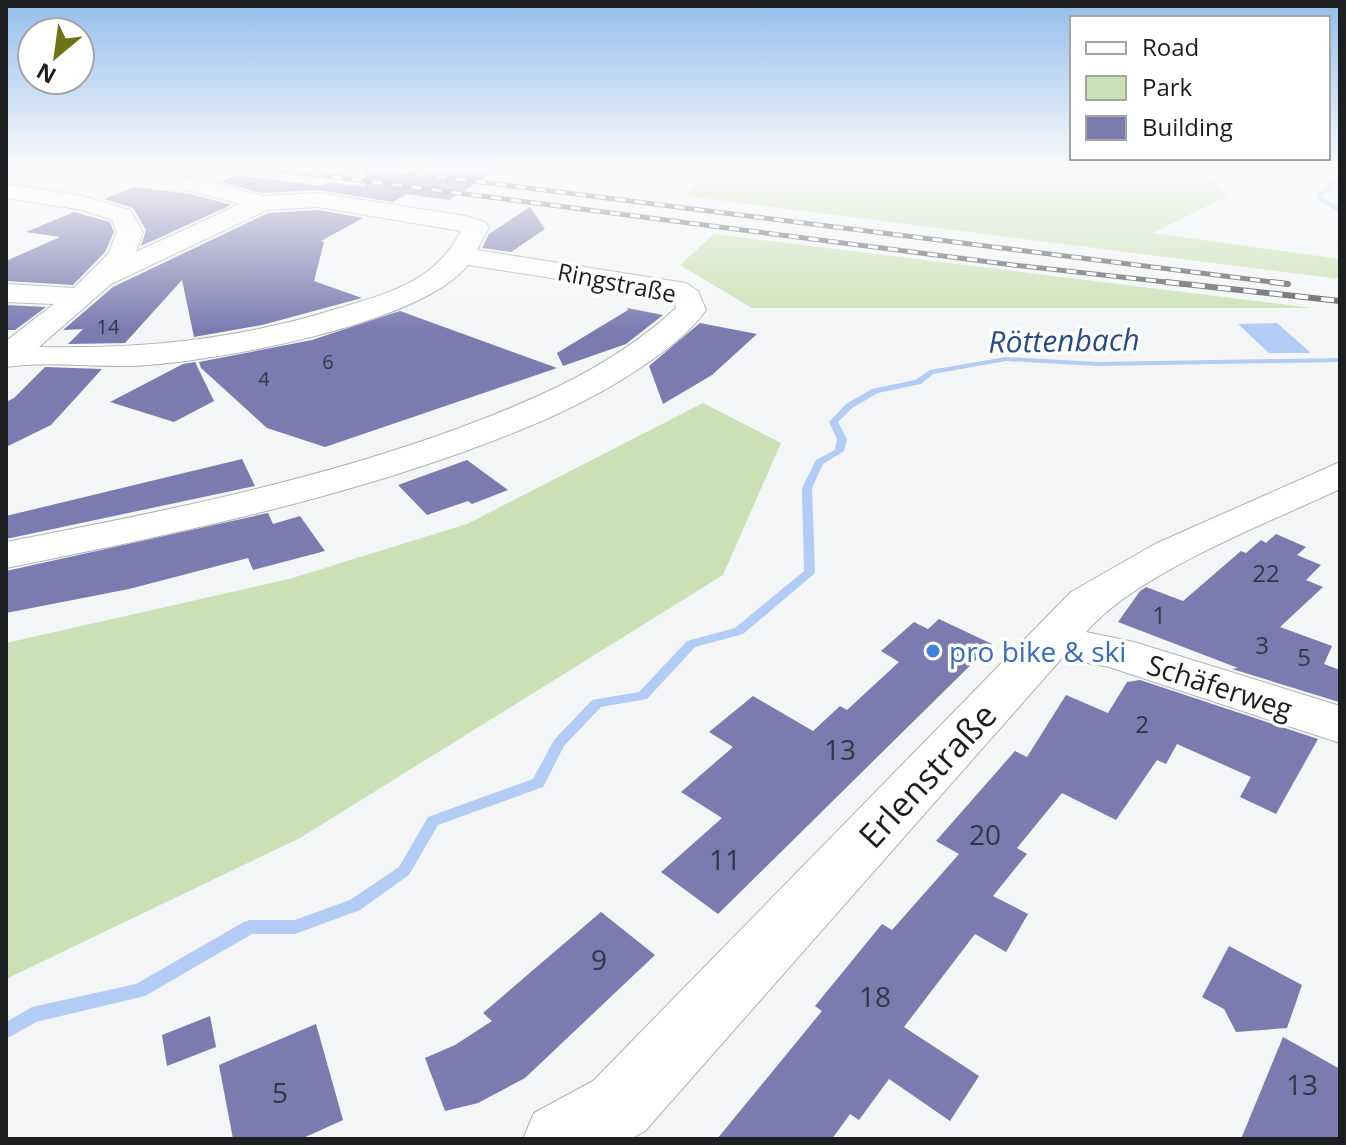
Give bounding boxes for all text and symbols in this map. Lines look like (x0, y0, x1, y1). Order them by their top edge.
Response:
north arrow (16, 16, 96, 96)
legend (1070, 16, 1330, 160)
text: Road (1142, 30, 1199, 63)
text: N (31, 57, 61, 92)
text: Park (1142, 70, 1193, 103)
text: Building (1142, 110, 1233, 143)
street label: Ringstraße (555, 254, 679, 310)
house number: 14 (97, 313, 120, 340)
water label: Röttenbach (988, 318, 1140, 362)
house number: 6 (322, 348, 334, 375)
house number: 4 (258, 365, 270, 392)
house number: 22 (1252, 556, 1280, 589)
house number: 1 (1152, 598, 1166, 631)
house number: 3 (1255, 628, 1269, 661)
place label: pro bike & ski (949, 632, 1126, 670)
house number: 5 (1297, 640, 1311, 673)
marker: pro bike & ski (924, 642, 942, 660)
street label: Schäferweg (1142, 645, 1298, 727)
street label: Erlenstraße (848, 693, 1006, 857)
house number: 2 (1135, 707, 1149, 740)
house number: 13 (824, 730, 856, 768)
house number: 20 (969, 815, 1001, 853)
house number: 11 (709, 840, 741, 878)
house number: 9 (591, 940, 607, 978)
house number: 18 (859, 977, 891, 1015)
house number: 13 (1286, 1065, 1318, 1103)
house number: 5 (272, 1073, 288, 1111)

